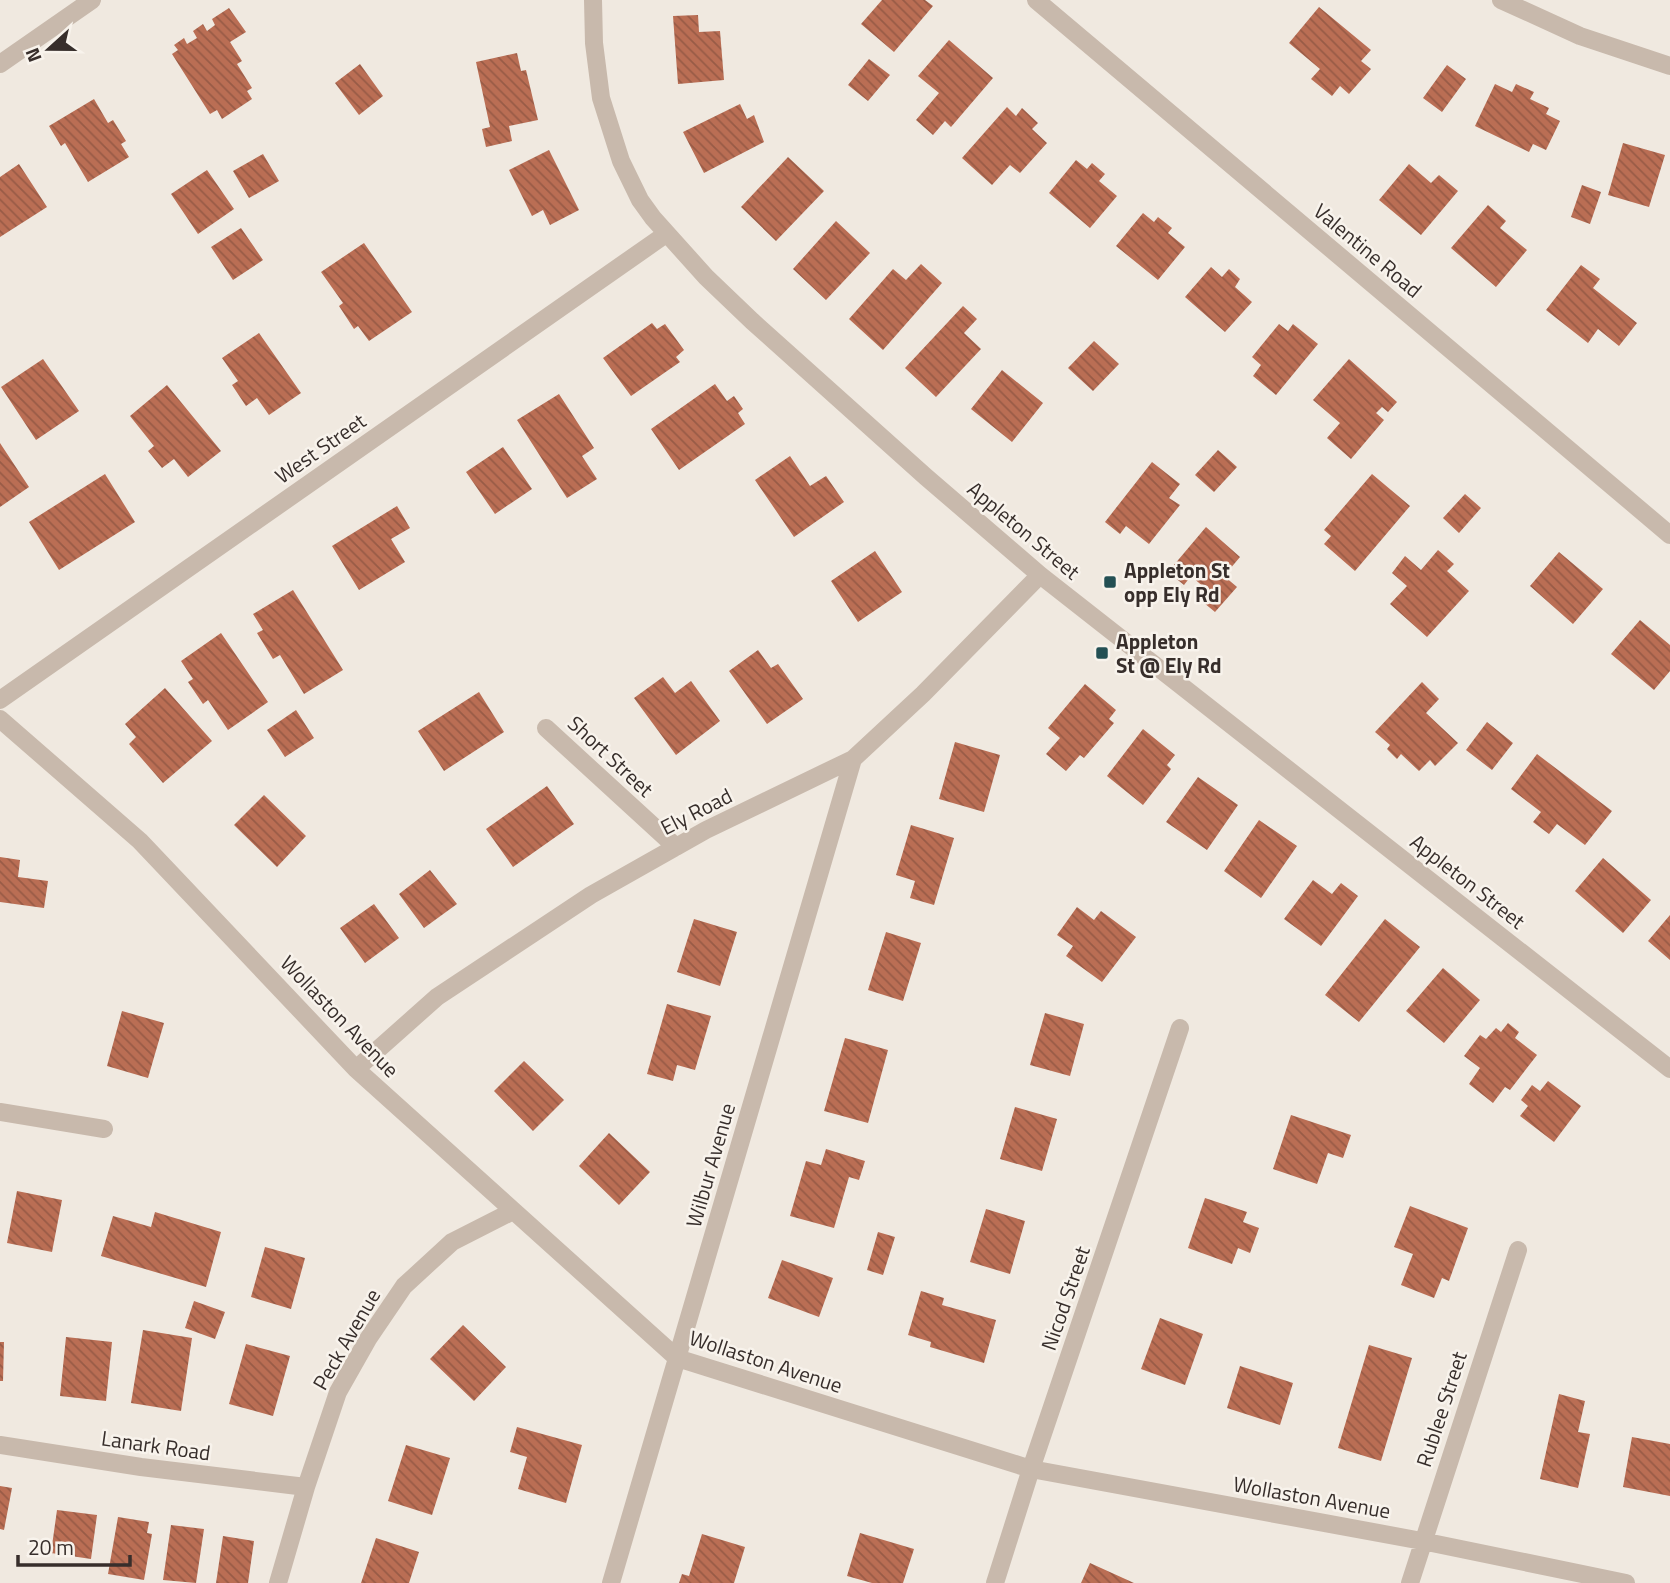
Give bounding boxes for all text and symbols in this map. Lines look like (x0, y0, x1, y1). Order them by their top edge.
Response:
north arrow (14, 14, 84, 84)
text: N (17, 44, 49, 67)
street label: Valentine Road (1307, 195, 1429, 305)
street label: West Street (268, 405, 373, 491)
street label: Appleton Street (961, 473, 1088, 587)
place label: Appleton St opp Ely Rd (1124, 554, 1230, 610)
marker: Appleton St opp Ely Rd (1102, 574, 1118, 590)
place label: Appleton St @ Ely Rd (1116, 625, 1221, 681)
marker: Appleton St @ Ely Rd (1094, 645, 1110, 661)
street label: Short Street (561, 708, 662, 805)
street label: Ely Road (655, 779, 737, 843)
street label: Appleton Street (1404, 826, 1533, 937)
street label: Wollaston Avenue (273, 948, 407, 1084)
street label: Wilbur Avenue (677, 1099, 743, 1231)
street label: Nicod Street (1032, 1241, 1098, 1355)
street label: Peck Avenue (304, 1282, 388, 1396)
street label: Wollaston Avenue (685, 1321, 847, 1401)
street label: Rublee Street (1407, 1346, 1475, 1471)
street label: Lanark Road (99, 1422, 213, 1468)
street label: Wollaston Avenue (1231, 1467, 1393, 1527)
scale bar (18, 1524, 130, 1568)
text: 20 m (28, 1531, 74, 1563)

